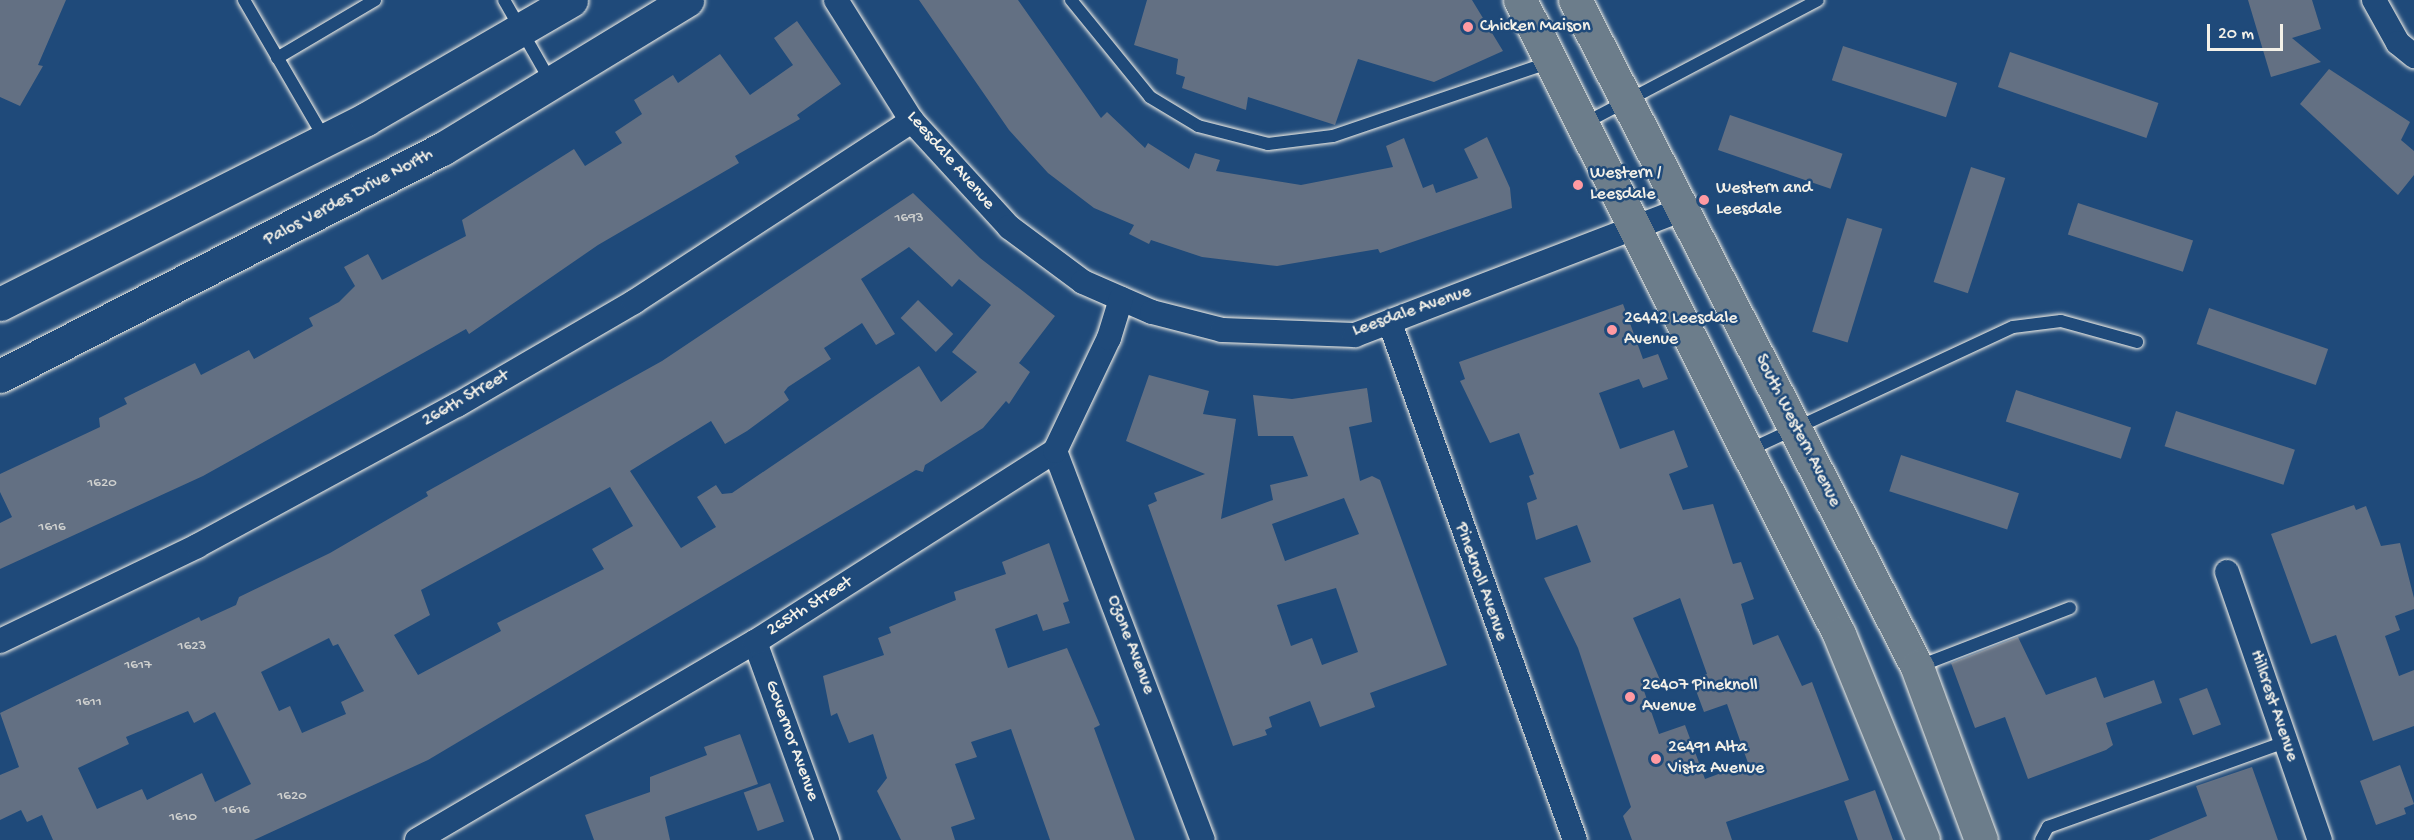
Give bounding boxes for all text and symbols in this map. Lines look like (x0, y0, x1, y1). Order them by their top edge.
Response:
scale bar (2210, 12, 2286, 50)
place label: Chicken Maison (1480, 16, 1590, 38)
marker: Chicken Maison (1461, 20, 1475, 34)
text: 20 m (2218, 24, 2254, 45)
street label: Leesdale Avenue (901, 107, 999, 215)
street label: Palos Verdes Drive North (261, 144, 437, 252)
place label: Western / Leesdale (1590, 164, 1661, 207)
marker: Western / Leesdale (1571, 178, 1585, 192)
place label: Western and Leesdale (1716, 179, 1812, 222)
marker: Western and Leesdale (1697, 193, 1711, 207)
house number: 1693 (895, 210, 923, 228)
street label: Leesdale Avenue (1350, 282, 1474, 342)
place label: 26442 Leesdale Avenue (1624, 309, 1738, 352)
marker: 26442 Leesdale Avenue (1605, 323, 1619, 337)
street label: South Western Avenue (1749, 351, 1845, 511)
street label: 266th Street (419, 366, 513, 432)
house number: 1620 (87, 475, 117, 493)
house number: 1616 (38, 519, 66, 537)
street label: Pineknoll Avenue (1449, 520, 1511, 644)
street label: 265th Street (763, 572, 857, 642)
street label: Ozone Avenue (1101, 592, 1159, 698)
house number: 1623 (178, 638, 206, 656)
street label: Hillcrest Avenue (2244, 648, 2302, 764)
house number: 1617 (124, 657, 152, 675)
place label: 26407 Pineknoll Avenue (1642, 676, 1758, 718)
street label: Governor Avenue (759, 678, 823, 804)
marker: 26407 Pineknoll Avenue (1623, 690, 1637, 704)
house number: 1611 (76, 694, 102, 712)
place label: 26491 Alta Vista Avenue (1668, 738, 1764, 780)
marker: 26491 Alta Vista Avenue (1649, 752, 1663, 766)
house number: 1620 (277, 788, 307, 806)
house number: 1616 (222, 802, 250, 820)
house number: 1610 (169, 809, 197, 827)

